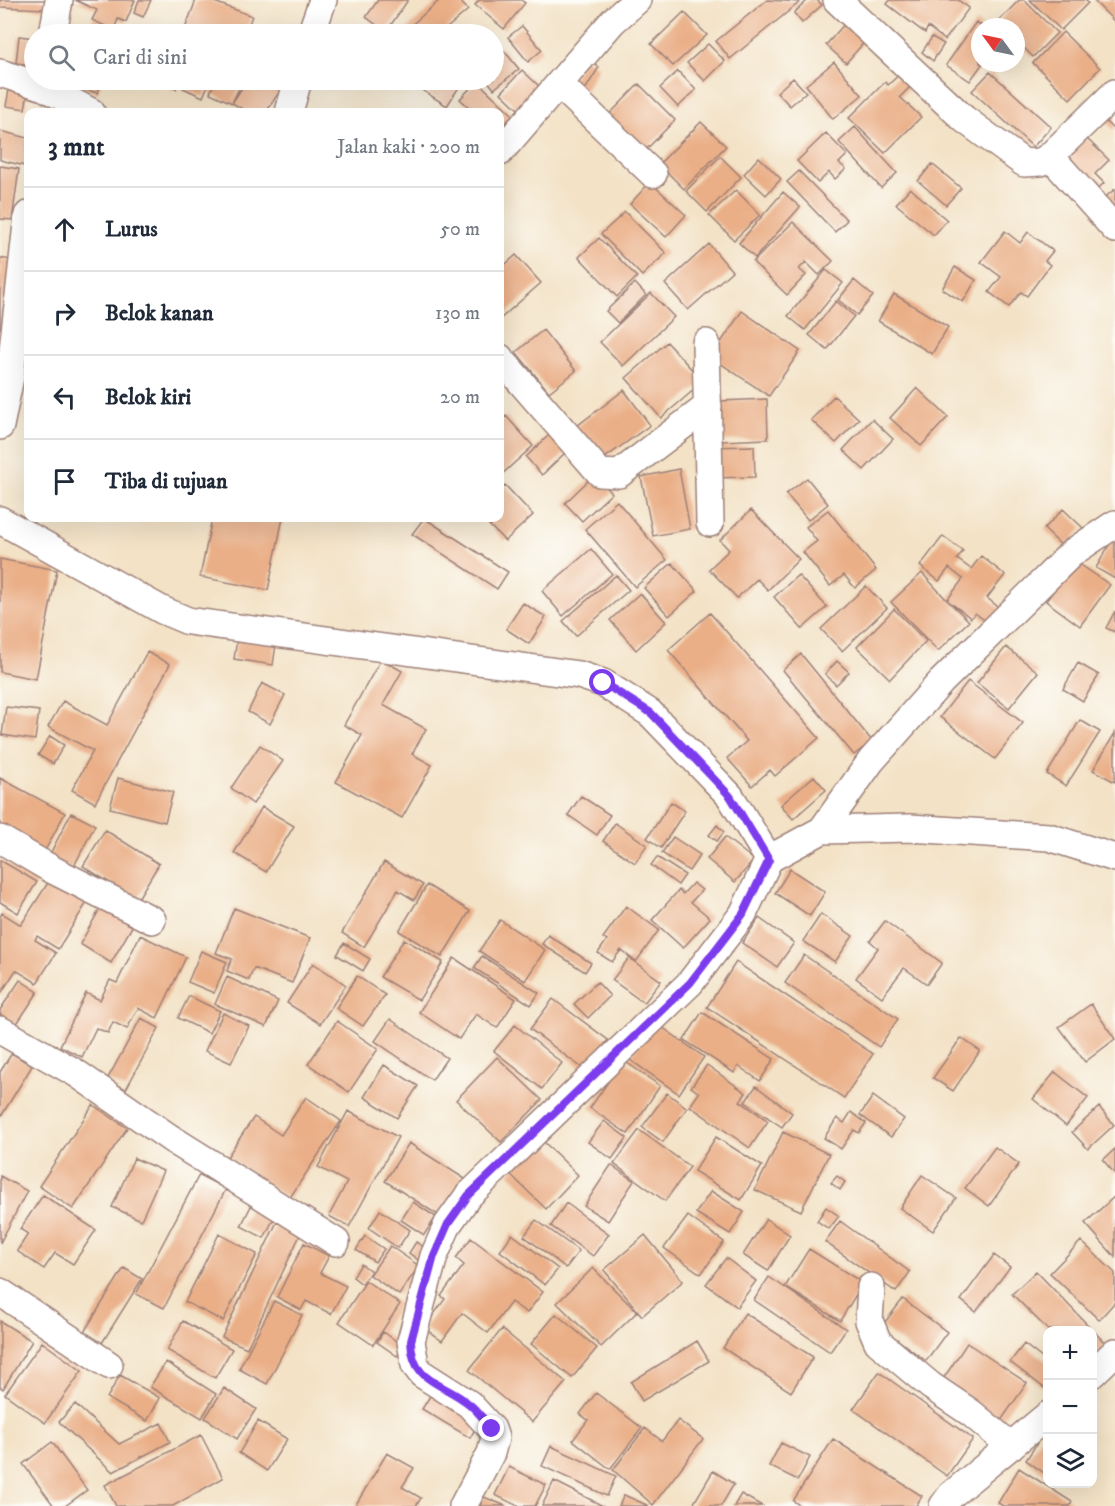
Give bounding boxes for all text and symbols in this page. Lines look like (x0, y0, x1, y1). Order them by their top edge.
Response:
north arrow (971, 18, 1025, 72)
search box (24, 24, 504, 90)
icon: search (45, 41, 78, 74)
text: Cari di sini (93, 44, 187, 71)
text: 3 mnt (48, 131, 105, 164)
text: Jalan kaki · 200 m (337, 135, 480, 160)
icon: ahead (48, 213, 81, 246)
text: Lurus (105, 216, 158, 243)
text: 50 m (440, 217, 480, 242)
icon: right (48, 297, 81, 330)
text: Belok kanan (105, 300, 213, 327)
text: 130 m (435, 301, 480, 326)
icon: left (48, 381, 81, 414)
text: Belok kiri (105, 384, 191, 411)
text: 20 m (440, 385, 480, 410)
icon: arrive (48, 465, 81, 498)
text: Tiba di tujuan (105, 468, 227, 495)
route start (589, 669, 615, 695)
map controls (1043, 1326, 1097, 1488)
button: + (1043, 1326, 1097, 1380)
button: − (1043, 1380, 1097, 1434)
route end (478, 1415, 504, 1441)
button: layers (1043, 1434, 1097, 1488)

